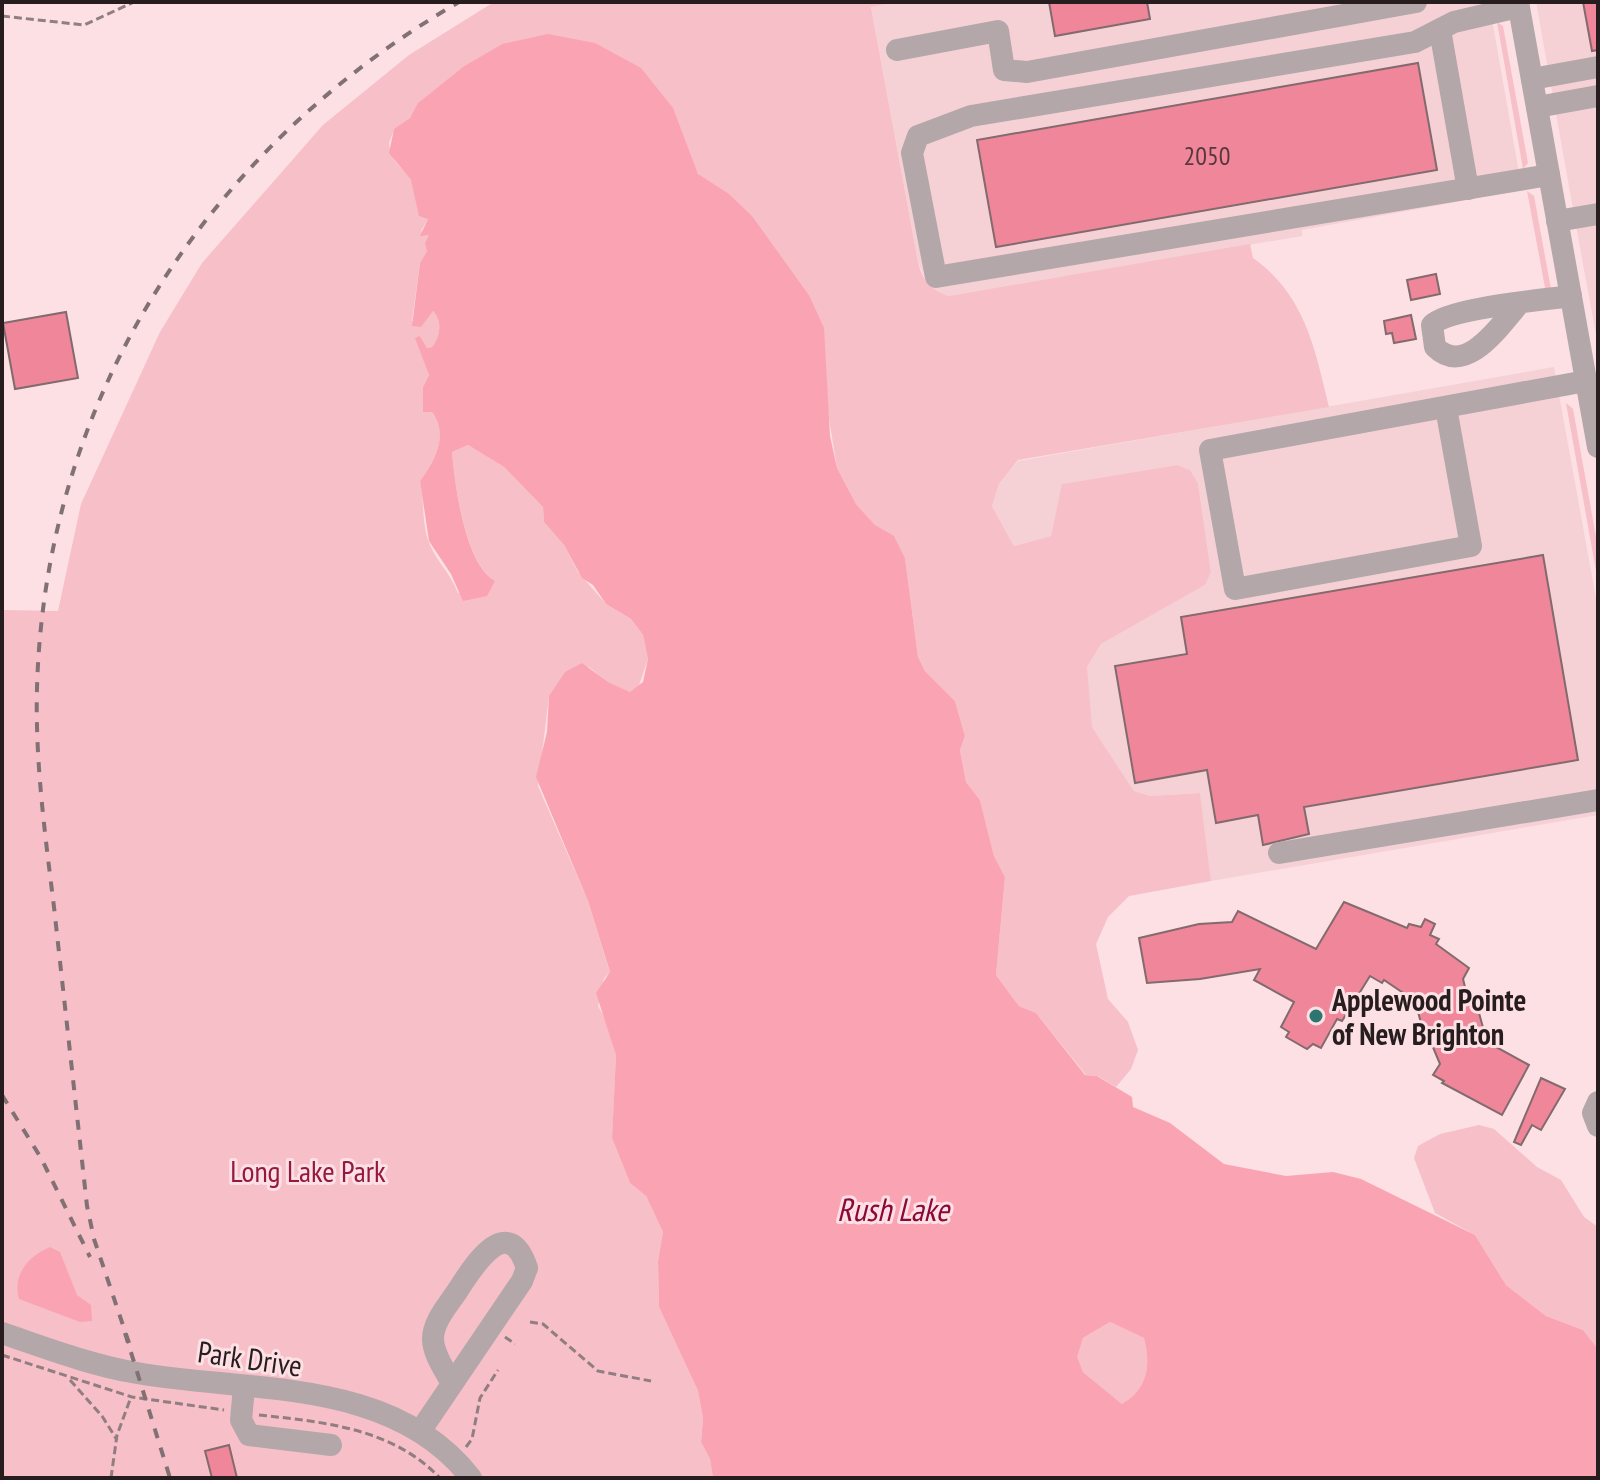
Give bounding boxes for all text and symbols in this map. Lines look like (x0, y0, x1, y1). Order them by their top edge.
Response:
house number: 2050 (1184, 139, 1230, 172)
place label: Applewood Pointe of New Brighton (1331, 980, 1526, 1053)
marker: Applewood Pointe of New Brighton (1307, 1007, 1325, 1025)
park label: Long Lake Park (230, 1151, 386, 1190)
water label: Rush Lake (837, 1188, 951, 1230)
street label: Park Drive (195, 1331, 305, 1385)

